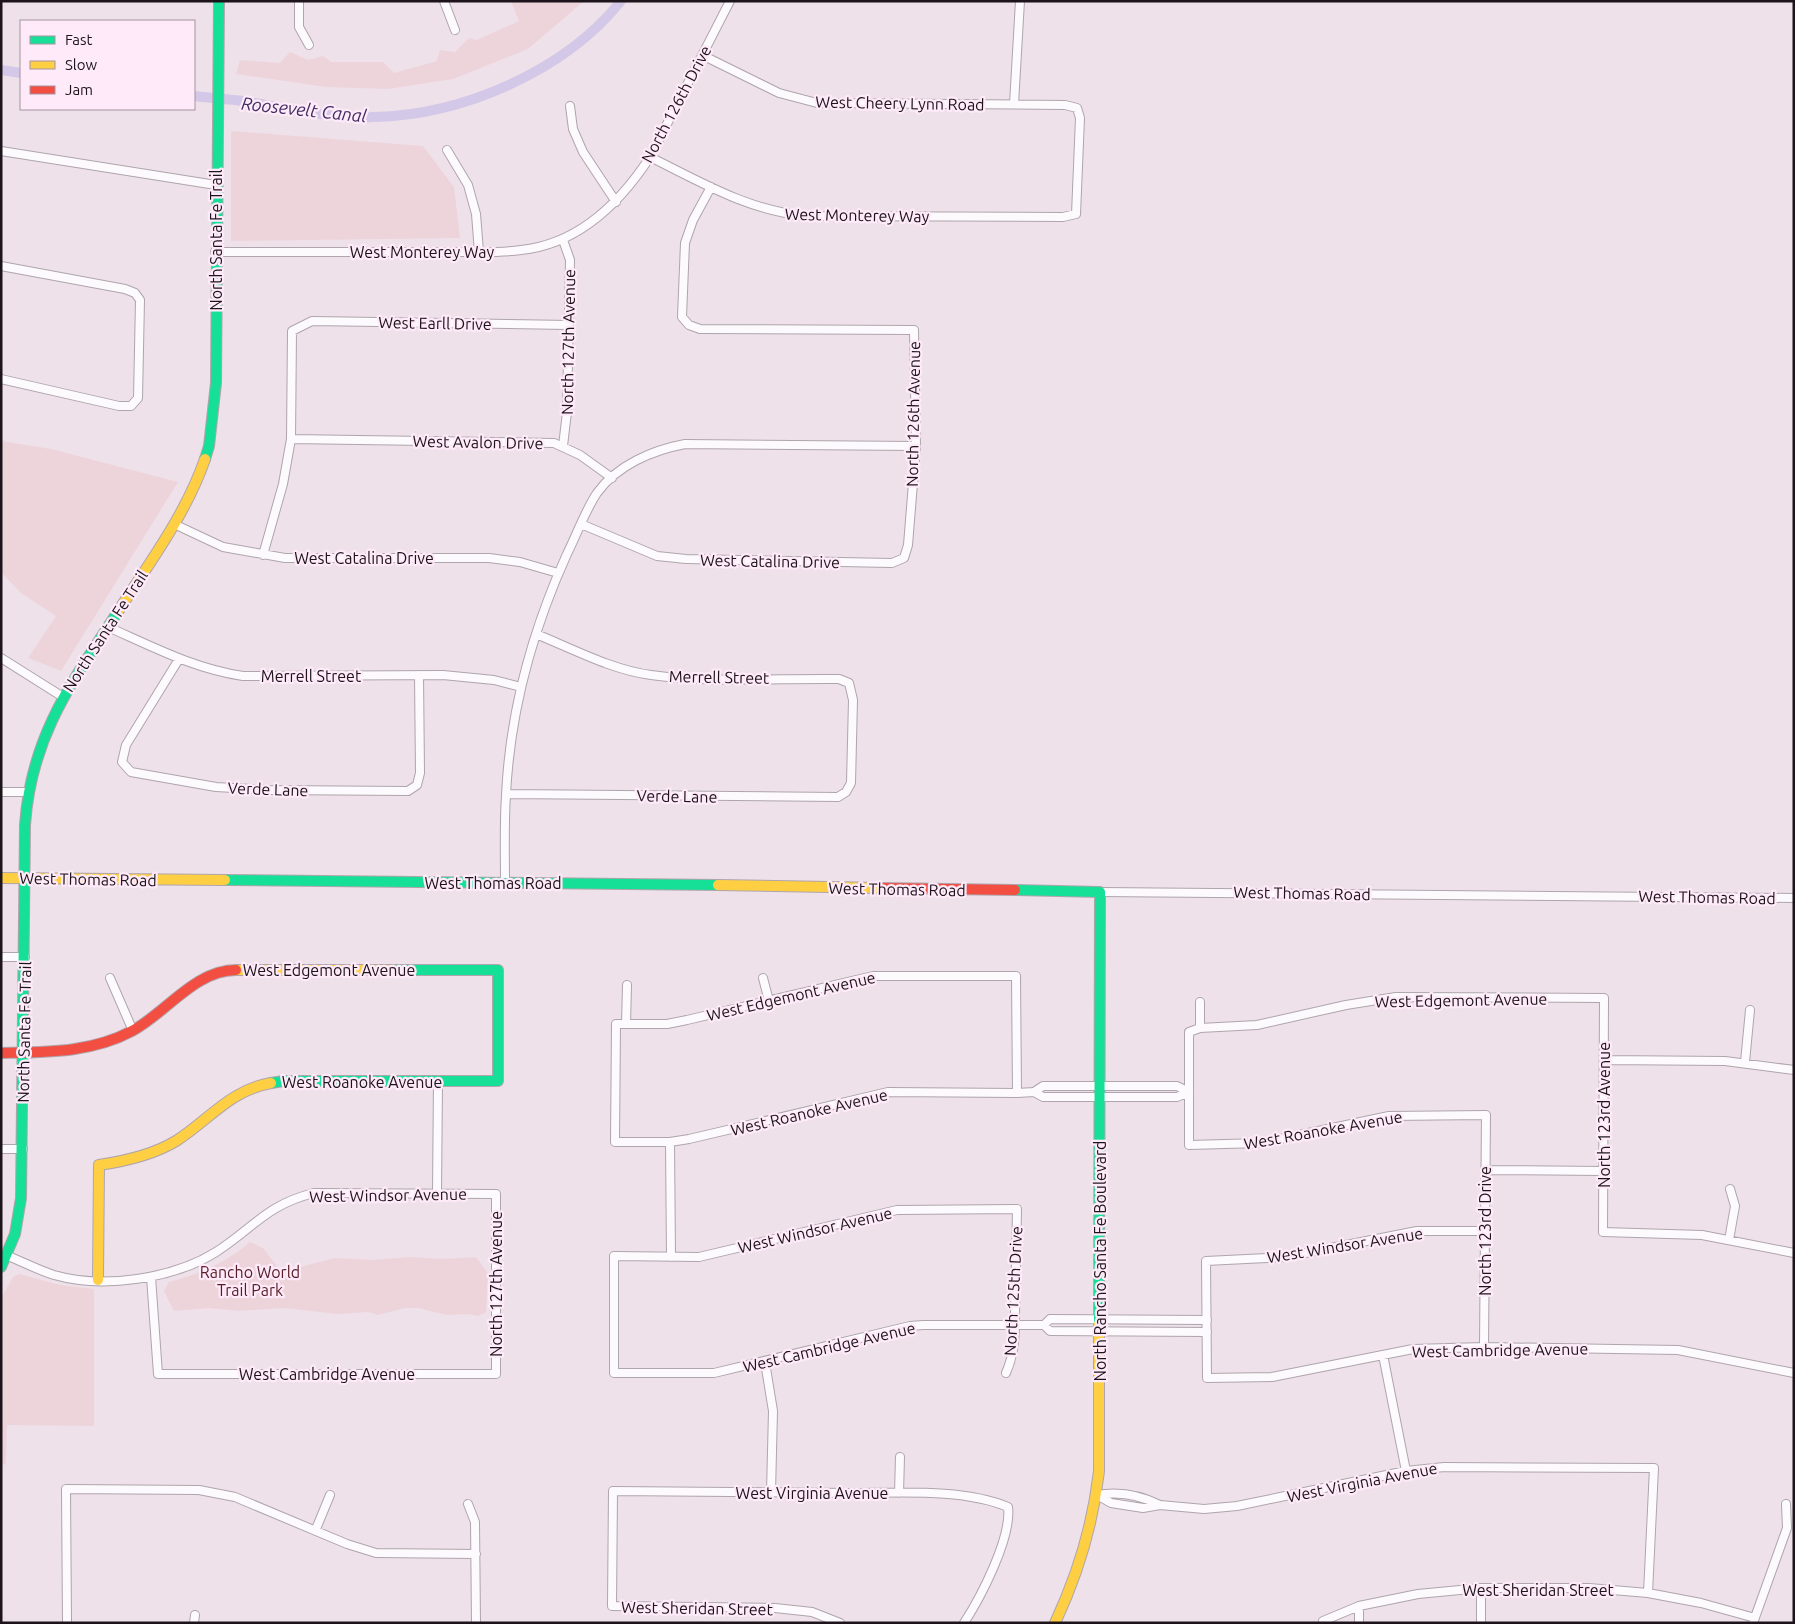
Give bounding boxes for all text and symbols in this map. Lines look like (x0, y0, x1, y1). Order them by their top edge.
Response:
legend (20, 20, 195, 110)
text: Fast (65, 31, 93, 48)
street label: North 126th Drive (638, 42, 714, 166)
text: Slow (65, 56, 98, 73)
text: Jam (65, 81, 93, 98)
water label: Roosevelt Canal (240, 92, 368, 126)
street label: West Cheery Lynn Road (815, 93, 985, 113)
street label: North Santa Fe Trail (207, 169, 225, 311)
street label: West Monterey Way (785, 205, 930, 225)
street label: West Monterey Way (350, 243, 495, 261)
street label: North 127th Avenue (558, 269, 578, 415)
street label: West Earll Drive (378, 313, 492, 333)
street label: North 126th Avenue (903, 341, 923, 487)
street label: West Avalon Drive (413, 432, 543, 452)
street label: West Catalina Drive (294, 549, 434, 567)
street label: West Catalina Drive (700, 551, 840, 571)
street label: North Santa Fe Trail (59, 567, 151, 695)
street label: Merrell Street (261, 667, 362, 685)
street label: Merrell Street (669, 667, 770, 687)
street label: Verde Lane (227, 779, 309, 799)
street label: Verde Lane (637, 786, 717, 806)
street label: West Thomas Road (19, 869, 157, 889)
street label: West Thomas Road (424, 874, 562, 892)
street label: West Thomas Road (828, 879, 966, 899)
street label: West Thomas Road (1233, 883, 1371, 903)
street label: West Thomas Road (1638, 887, 1776, 907)
street label: North Santa Fe Trail (14, 961, 34, 1103)
street label: West Edgemont Avenue (243, 961, 415, 979)
street label: West Edgemont Avenue (705, 968, 877, 1024)
street label: West Edgemont Avenue (1375, 989, 1547, 1011)
street label: North 123rd Avenue (1595, 1042, 1613, 1188)
street label: West Roanoke Avenue (282, 1073, 442, 1091)
street label: West Roanoke Avenue (729, 1085, 889, 1139)
street label: West Roanoke Avenue (1242, 1107, 1404, 1153)
street label: North Rancho Santa Fe Boulevard (1091, 1141, 1109, 1381)
street label: North 123rd Drive (1476, 1166, 1494, 1296)
street label: West Windsor Avenue (309, 1185, 467, 1205)
street label: West Windsor Avenue (736, 1203, 894, 1257)
street label: North 127th Avenue (487, 1211, 505, 1357)
street label: West Windsor Avenue (1266, 1224, 1424, 1266)
street label: North 125th Drive (1001, 1226, 1025, 1356)
park label: Rancho World Trail Park (200, 1263, 300, 1299)
street label: West Cambridge Avenue (741, 1318, 917, 1376)
street label: West Cambridge Avenue (1412, 1339, 1588, 1361)
street label: West Cambridge Avenue (239, 1365, 415, 1383)
street label: West Virginia Avenue (1285, 1459, 1439, 1505)
street label: West Virginia Avenue (736, 1484, 888, 1502)
street label: West Sheridan Street (1462, 1581, 1615, 1599)
street label: West Sheridan Street (621, 1598, 774, 1618)

